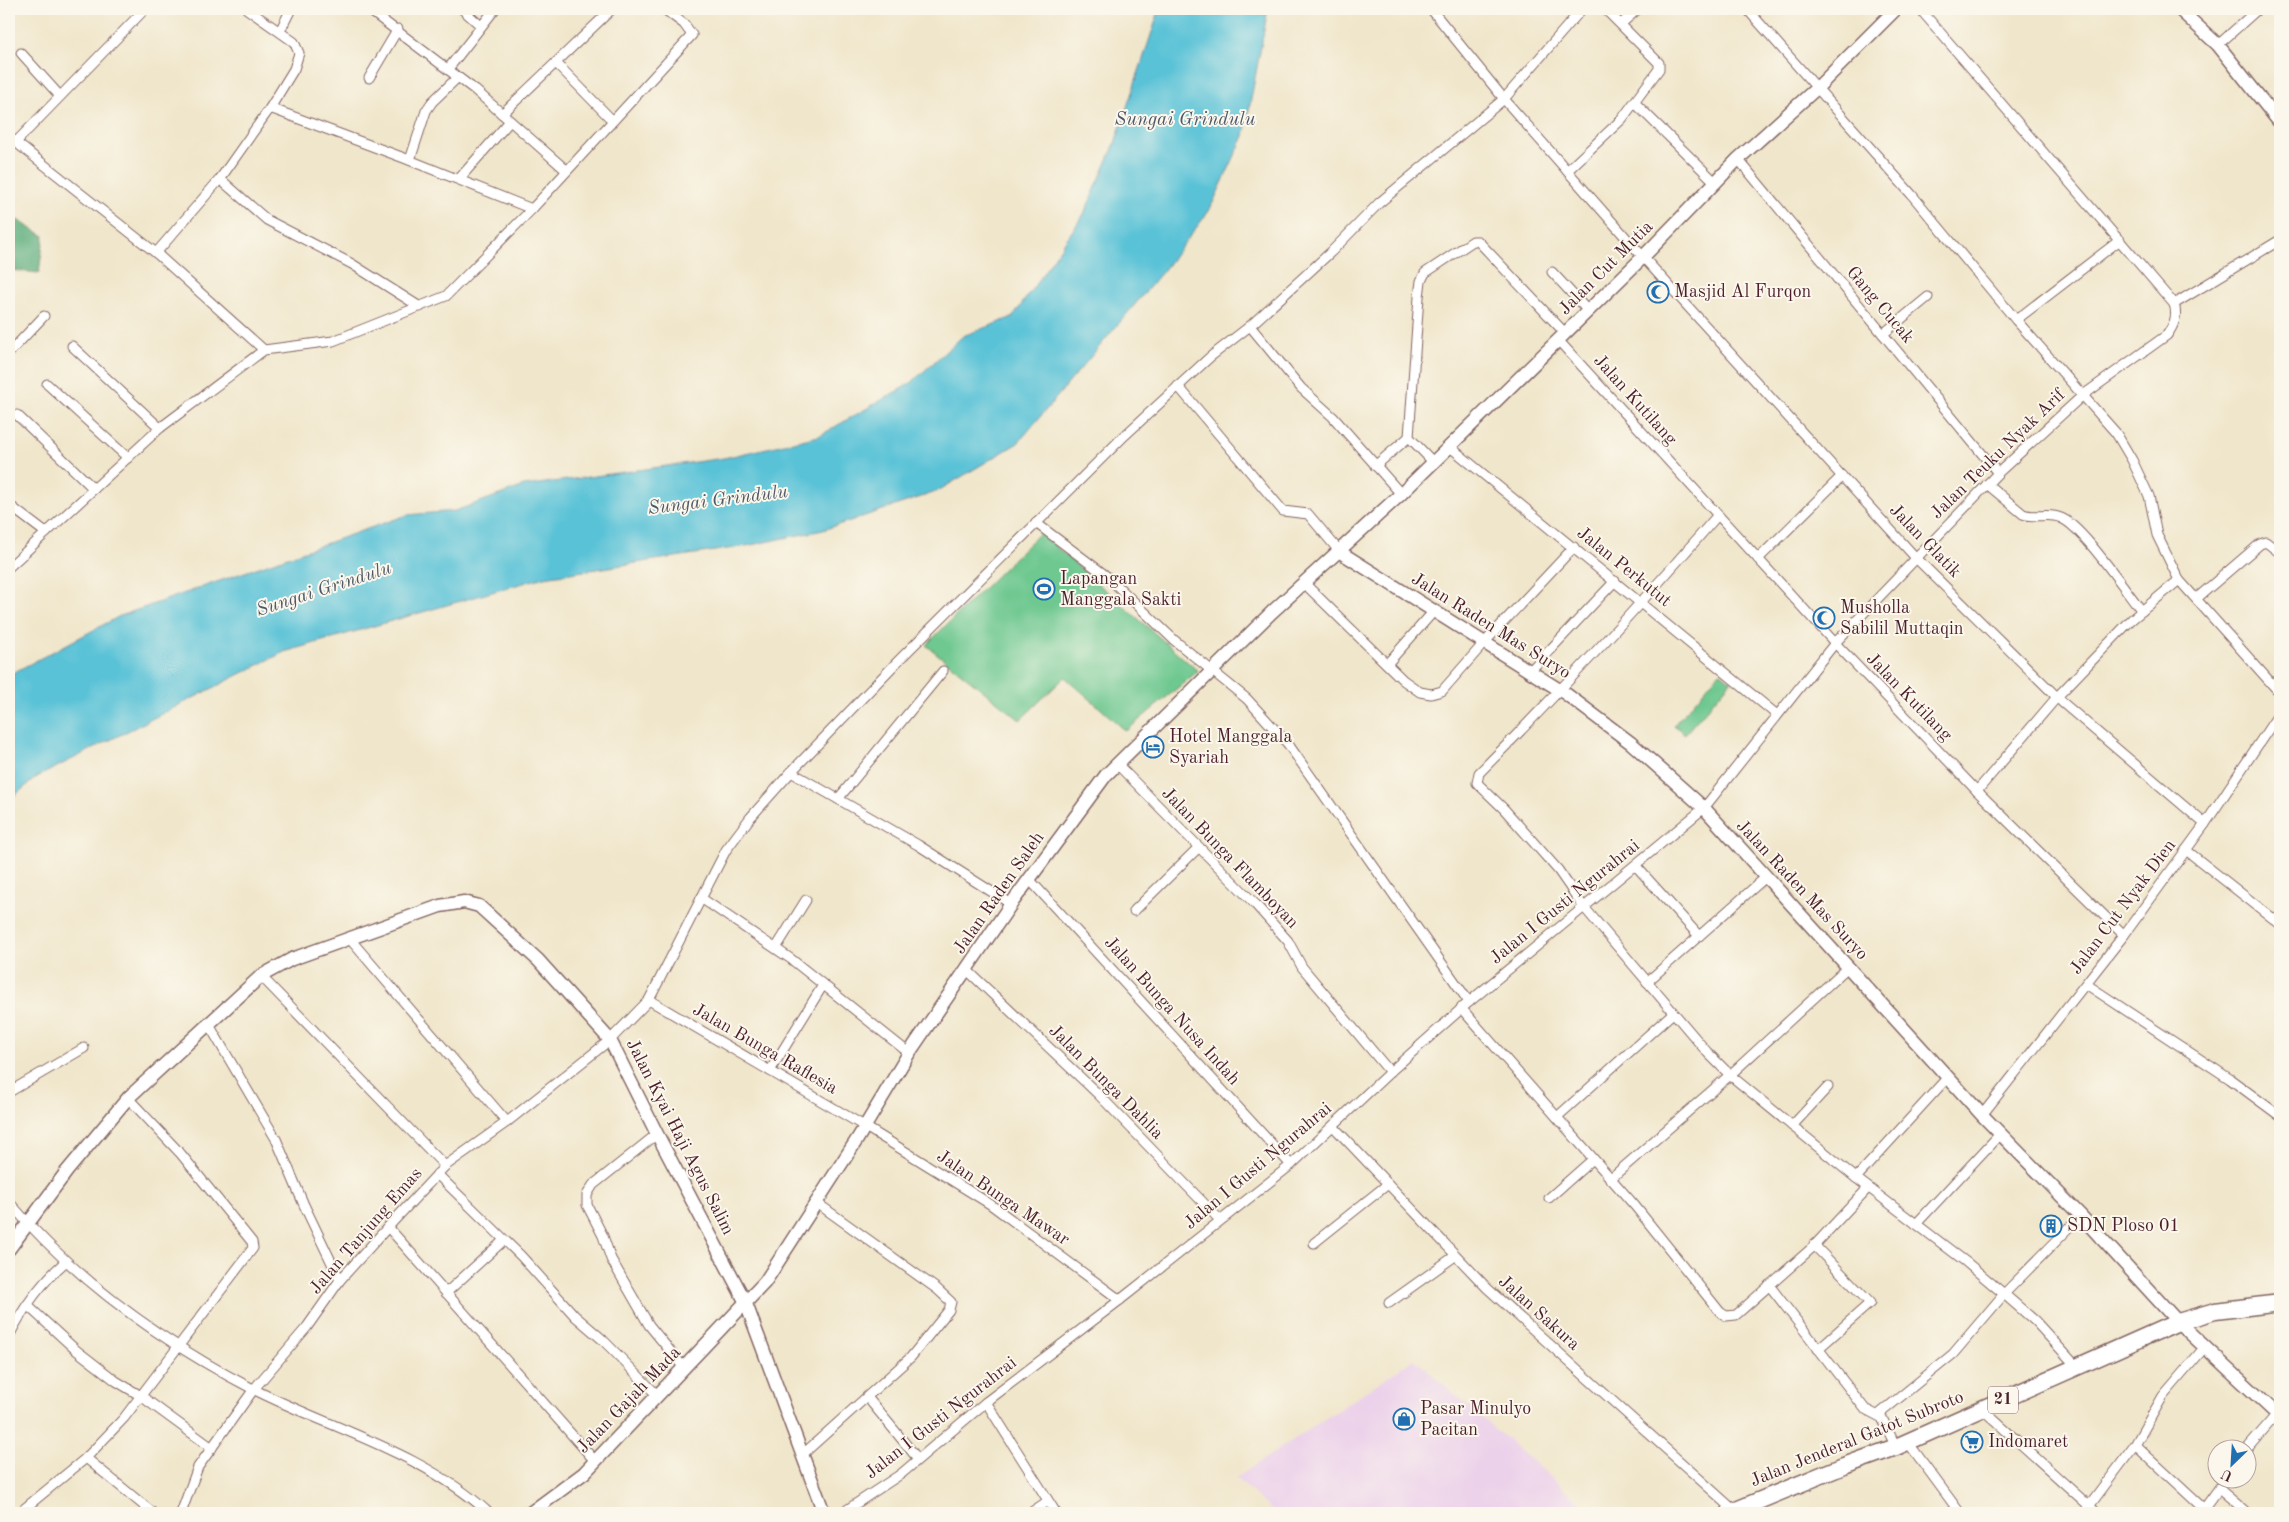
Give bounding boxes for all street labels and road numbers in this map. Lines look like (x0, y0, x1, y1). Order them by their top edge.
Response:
street label: Jalan Cut Mutia (1555, 217, 1657, 319)
street label: Gang Cucak (1843, 263, 1917, 347)
street label: Jalan Kutilang (1590, 351, 1680, 449)
street label: Jalan Teuku Nyak Arif (1927, 385, 2069, 523)
street label: Jalan Glatik (1886, 501, 1964, 581)
street label: Jalan Perkutut (1574, 524, 1674, 610)
street label: Jalan Raden Mas Suryo (1408, 570, 1574, 682)
street label: Jalan Kutilang (1863, 649, 1956, 745)
street label: Jalan Bunga Flamboyan (1158, 784, 1302, 932)
street label: Jalan Raden Mas Suryo (1733, 817, 1871, 963)
street label: Jalan Raden Saleh (950, 829, 1048, 957)
street label: Jalan I Gusti Ngurahrai (1487, 836, 1643, 968)
street label: Jalan Cut Nyak Dien (2067, 836, 2179, 978)
street label: Jalan Bunga Nusa Indah (1101, 933, 1243, 1089)
street label: Jalan Bunga Raflesia (690, 1000, 840, 1098)
street label: Jalan Bunga Dahlia (1045, 1021, 1167, 1143)
street label: Jalan Kyai Haji Agus Salim (623, 1036, 737, 1238)
street label: Jalan I Gusti Ngurahrai (1181, 1099, 1335, 1233)
street label: Jalan Bunga Mawar (933, 1147, 1073, 1249)
street label: Jalan Tanjung Emas (306, 1164, 426, 1298)
street label: Jalan Sakura (1495, 1272, 1583, 1354)
street label: Jalan Gajah Mada (574, 1343, 684, 1457)
street label: Jalan I Gusti Ngurahrai (862, 1353, 1020, 1482)
road number: 21 (1988, 1386, 2018, 1414)
street label: Jalan Jenderal Gatot Subroto (1748, 1388, 1966, 1490)

